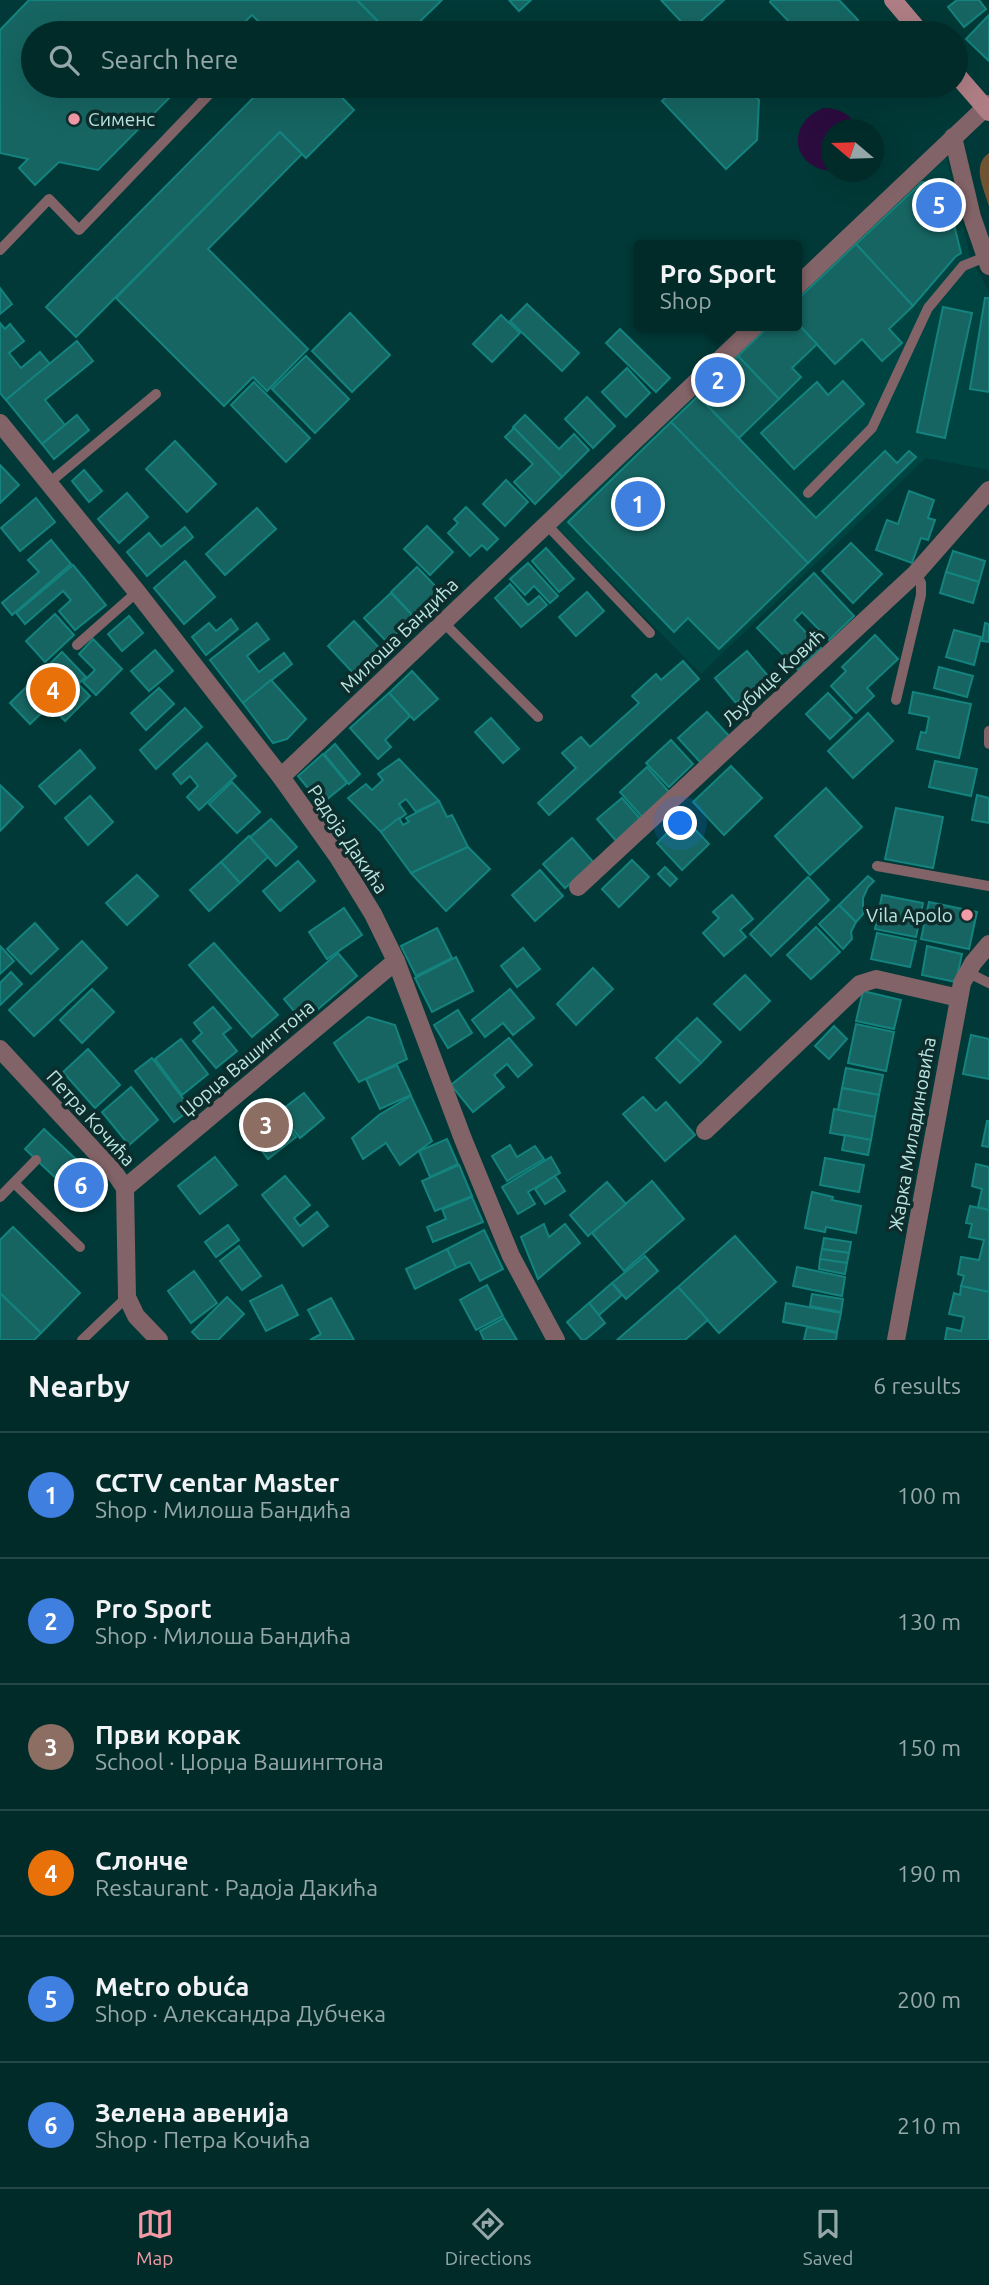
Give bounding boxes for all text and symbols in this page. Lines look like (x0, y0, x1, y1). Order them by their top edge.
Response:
search box (21, 21, 968, 98)
icon: search (45, 41, 83, 79)
text: Search here (101, 45, 238, 74)
place label: Сименс (88, 108, 155, 130)
marker: Сименс (66, 111, 82, 127)
north arrow (821, 119, 884, 182)
pin: 5 (916, 179, 962, 231)
popup (634, 240, 802, 331)
text: Pro Sport (660, 259, 776, 288)
text: Shop (660, 288, 712, 313)
pin: 2 (695, 354, 741, 406)
pin: 1 (615, 478, 661, 530)
street label: Милоша Бандића (336, 573, 462, 697)
street label: Љубице Ковић (717, 624, 829, 730)
pin: 4 (30, 664, 76, 716)
street label: Радоја Дакића (303, 780, 393, 898)
your location (663, 806, 697, 840)
place label: Vila Apolo (866, 904, 953, 926)
marker: Vila Apolo (959, 907, 975, 923)
street label: Џорџа Вашингтона (175, 995, 319, 1121)
street label: Жарка Миладиновића (884, 1035, 940, 1233)
street label: Петра Кочића (42, 1065, 140, 1171)
pin: 3 (243, 1099, 289, 1151)
pin: 6 (58, 1159, 104, 1211)
text: Nearby (28, 1369, 130, 1403)
text: 6 results (873, 1373, 961, 1398)
text: CCTV centar Master (95, 1468, 339, 1497)
text: 1 (45, 1483, 57, 1508)
text: 100 m (897, 1483, 961, 1508)
text: Shop · Милоша Бандића (95, 1497, 351, 1522)
text: Pro Sport (95, 1594, 212, 1623)
text: 2 (45, 1609, 57, 1634)
text: 130 m (897, 1609, 961, 1634)
text: Shop · Милоша Бандића (95, 1623, 351, 1648)
text: Први корак (95, 1720, 241, 1749)
text: 3 (45, 1735, 57, 1760)
text: 150 m (897, 1735, 961, 1760)
text: School · Џорџа Вашингтона (95, 1749, 384, 1774)
text: Слонче (95, 1846, 189, 1875)
text: 4 (45, 1861, 57, 1886)
text: 190 m (897, 1861, 961, 1886)
text: Restaurant · Радоја Дакића (95, 1875, 378, 1900)
text: Metro obuća (95, 1972, 249, 2001)
text: 5 (45, 1987, 57, 2012)
text: 200 m (897, 1987, 961, 2012)
text: Shop · Александра Дубчека (95, 2001, 386, 2026)
text: Зелена авенија (95, 2098, 289, 2127)
text: 6 (45, 2113, 57, 2138)
text: 210 m (897, 2113, 961, 2138)
text: Shop · Петра Кочића (95, 2127, 310, 2152)
tab: Map (136, 2205, 174, 2269)
tab: Directions (445, 2205, 532, 2269)
tab: Saved (803, 2205, 853, 2269)

